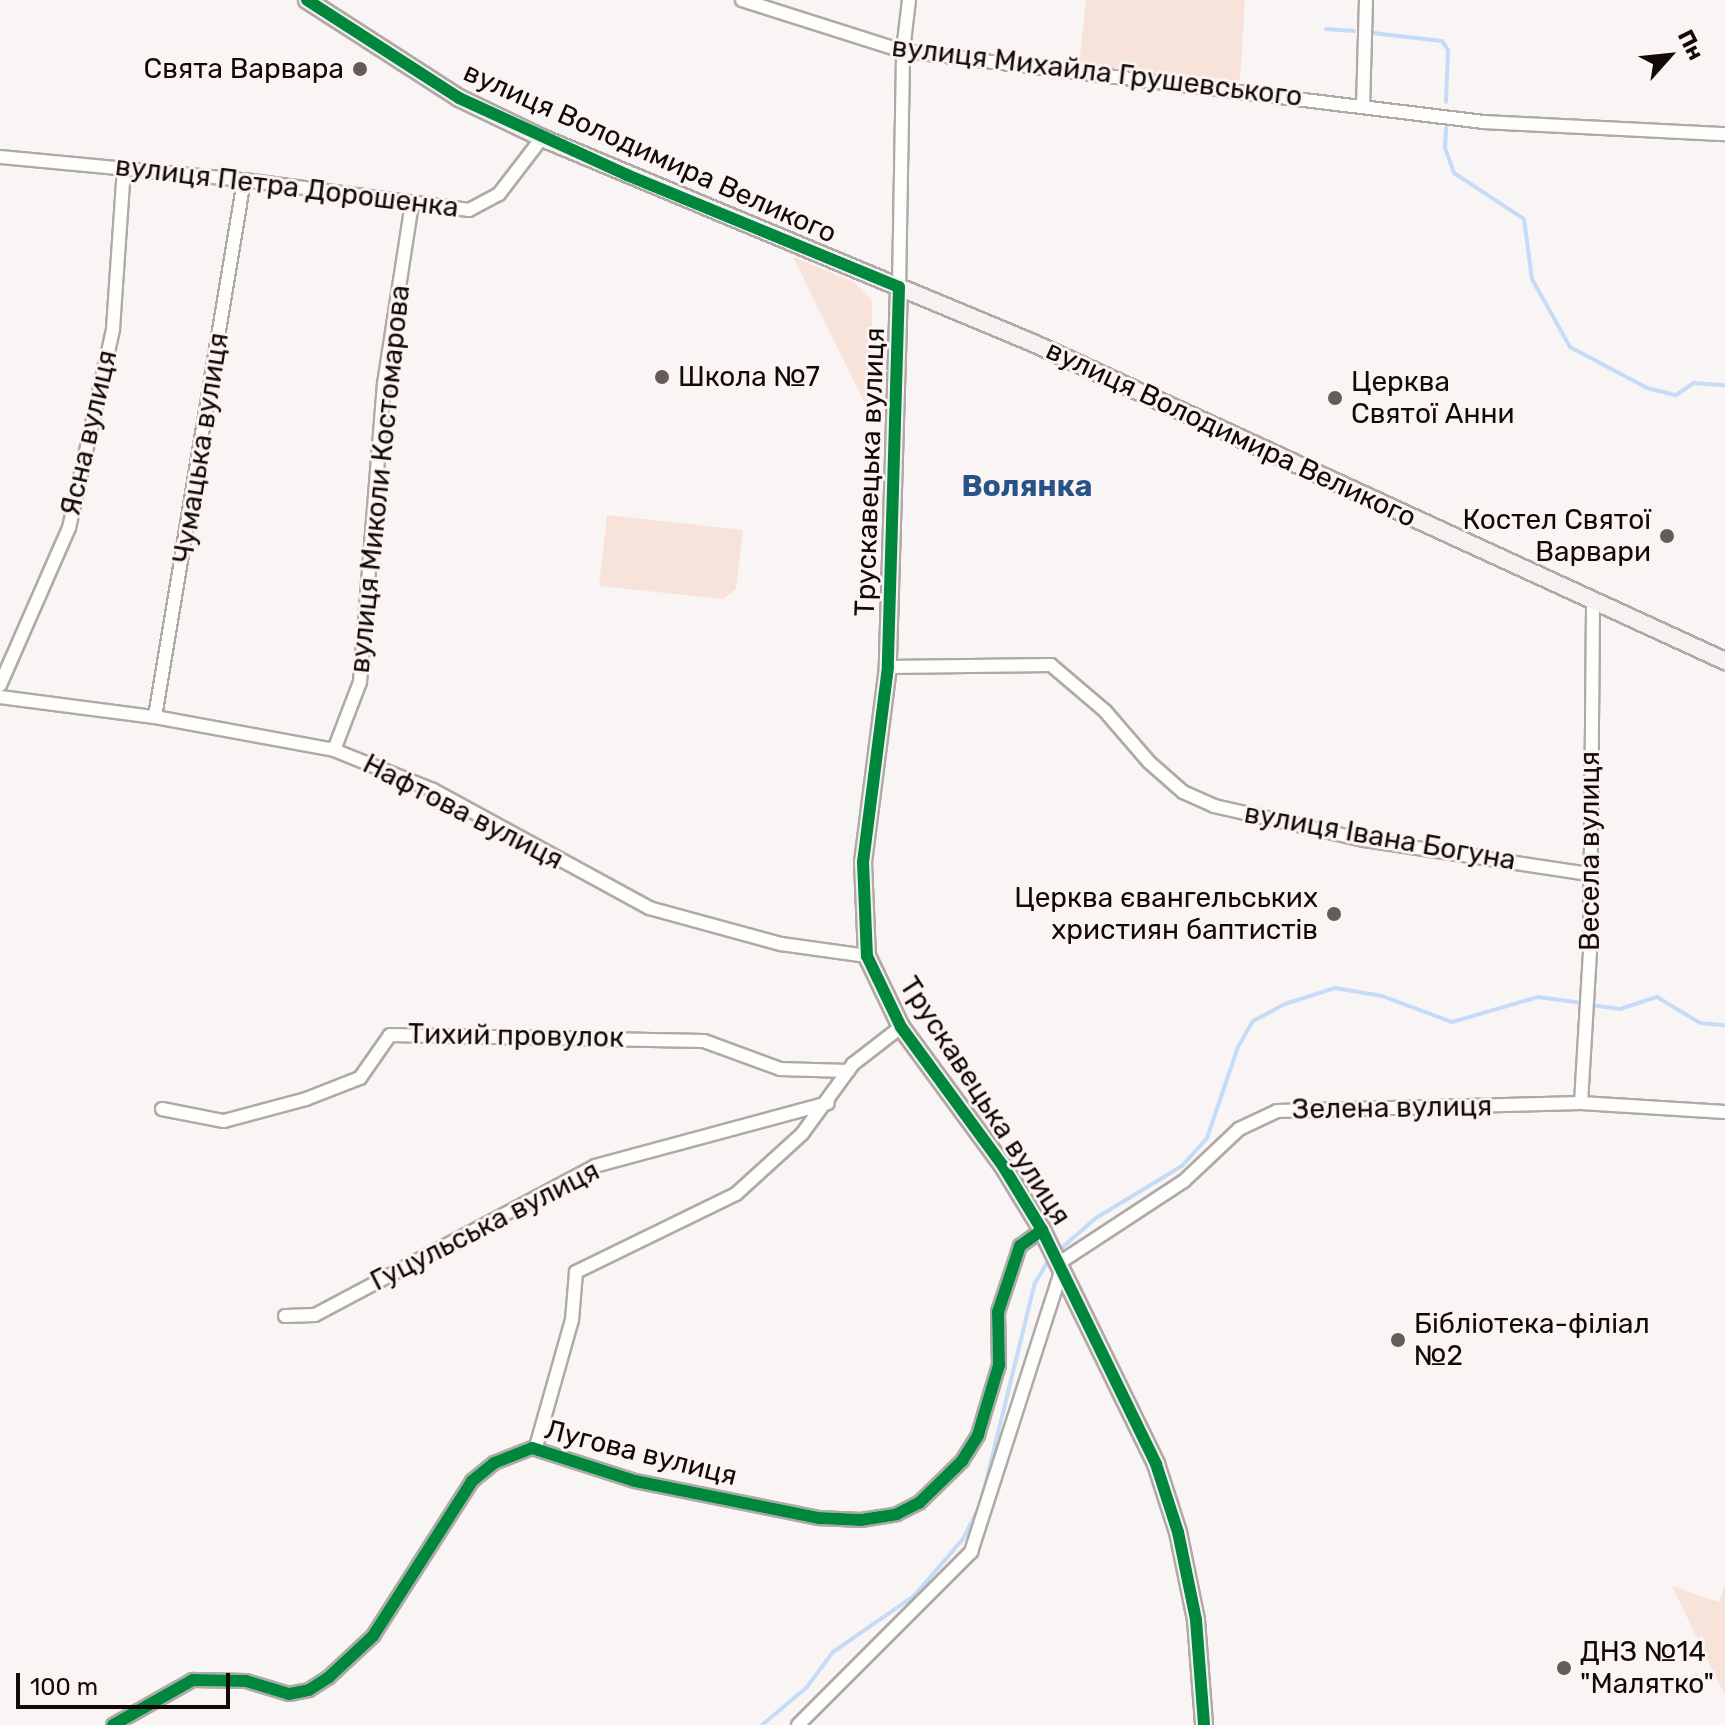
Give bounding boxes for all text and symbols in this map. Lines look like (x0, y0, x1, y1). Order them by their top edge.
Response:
north arrow (1629, 16, 1709, 96)
text: Пн (1672, 25, 1710, 65)
street label: вулиця Михайла Грушевського (890, 30, 1304, 114)
place label: Свята Варвара (144, 52, 344, 86)
street label: вулиця Володимира Великого (458, 55, 842, 251)
marker: Свята Варвара (351, 60, 369, 78)
street label: вулиця Петра Дорошенка (113, 149, 461, 225)
street label: вулиця Миколи Костомарова (343, 283, 417, 675)
street label: Трускавецька вулиця (848, 327, 892, 617)
street label: Чумацька вулиця (166, 330, 236, 566)
street label: вулиця Володимира Великого (1041, 333, 1421, 535)
street label: Ясна вулиця (54, 347, 124, 519)
place label: Школа №7 (678, 360, 820, 394)
place label: Церква Святої Анни (1351, 365, 1515, 431)
marker: Школа №7 (653, 368, 671, 386)
marker: Церква Святої Анни (1326, 389, 1344, 407)
district label: Волянка (961, 468, 1093, 504)
place label: Костел Святої Варвари (1463, 503, 1651, 569)
marker: Костел Святої Варвари (1658, 527, 1676, 545)
street label: Нафтова вулиця (357, 747, 569, 877)
street label: Весела вулиця (1573, 751, 1607, 951)
street label: вулиця Івана Богуна (1242, 797, 1518, 877)
place label: Церква євангельських християн баптистів (1014, 881, 1318, 947)
marker: Церква євангельських християн баптистів (1325, 905, 1343, 923)
street label: Трускавецька вулиця (892, 971, 1078, 1231)
street label: Тихий провулок (408, 1017, 624, 1055)
street label: Зелена вулиця (1292, 1089, 1492, 1127)
street label: Гуцульська вулиця (365, 1154, 605, 1298)
place label: Бібліотека-філіал №2 (1414, 1307, 1650, 1373)
marker: Бібліотека-філіал №2 (1389, 1331, 1407, 1349)
street label: Лугова вулиця (541, 1413, 741, 1493)
place label: ДНЗ №14 "Малятко" (1580, 1635, 1714, 1701)
scale bar (20, 1657, 234, 1707)
marker: ДНЗ №14 "Малятко" (1555, 1659, 1573, 1677)
text: 100 m (30, 1673, 98, 1701)

